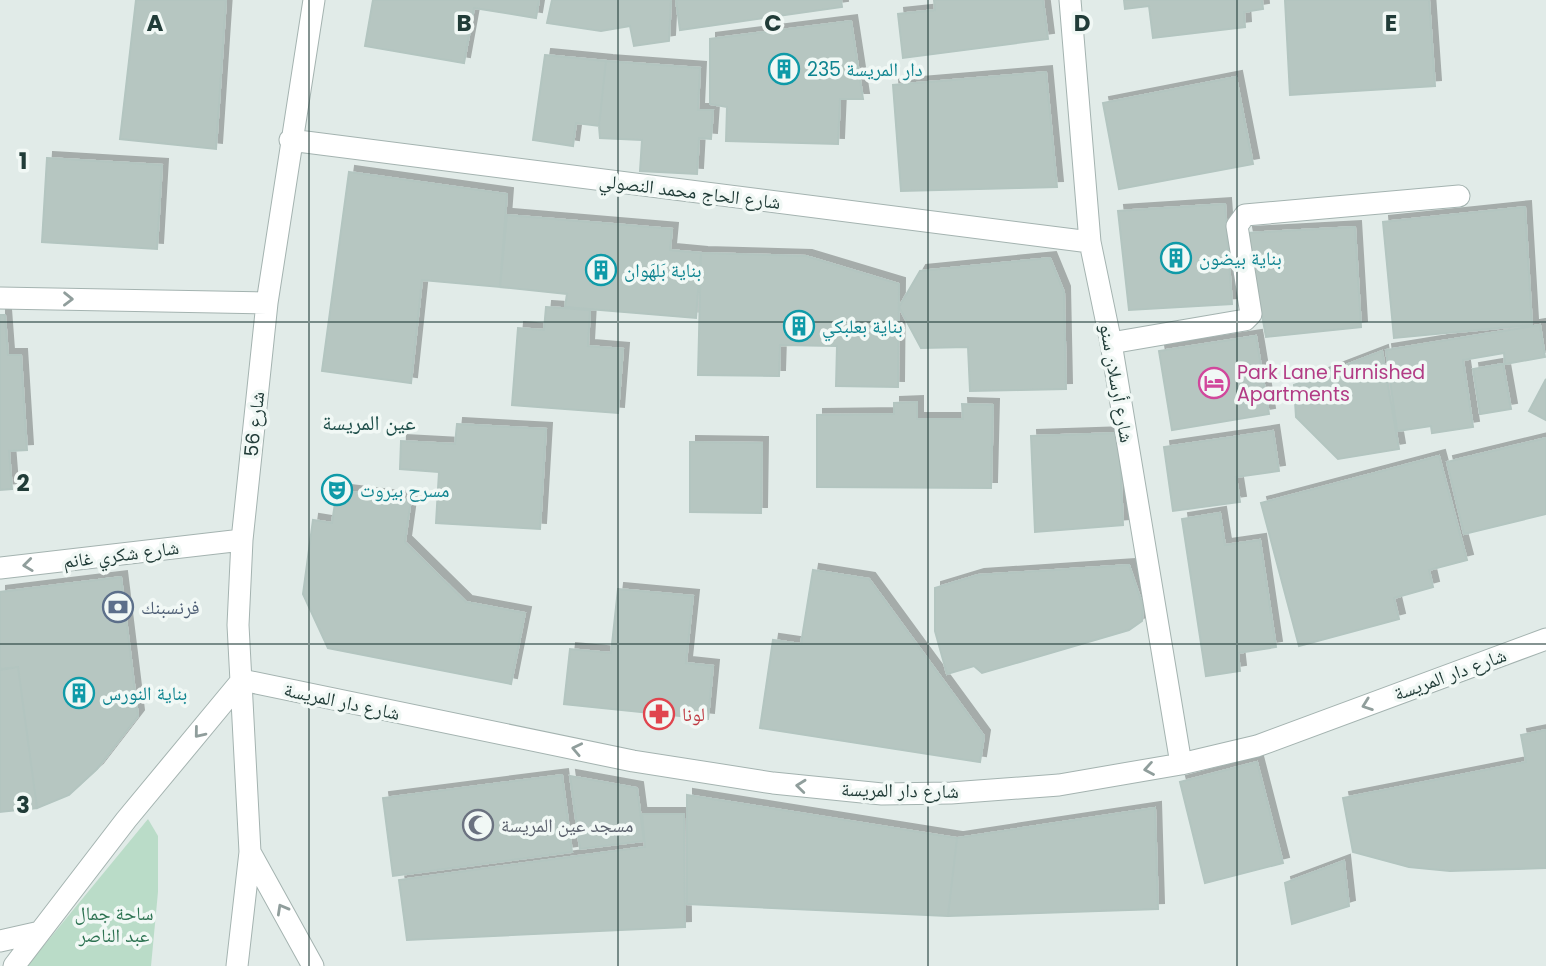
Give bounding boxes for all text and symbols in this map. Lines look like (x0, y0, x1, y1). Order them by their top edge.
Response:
text: A (147, 7, 164, 39)
text: B (456, 7, 472, 39)
text: C (764, 7, 782, 39)
text: D (1074, 7, 1090, 39)
text: E (1385, 7, 1397, 39)
building icon: دار المريسة 235 (767, 52, 801, 86)
place label: دار المريسة 235 (807, 56, 923, 83)
text: 1 (19, 145, 27, 177)
street label: شارع الحاج محمد النصولي (598, 167, 782, 218)
building icon: بناية بيضون (1159, 241, 1193, 275)
place label: بناية بيضون (1199, 245, 1282, 272)
building icon: بناية بَلهَوان (584, 253, 618, 287)
place label: بناية بَلهَوان (624, 257, 701, 284)
one-way arrow (63, 291, 74, 307)
building icon: بناية بعلبكي (782, 309, 816, 343)
place label: بناية بعلبكي (822, 313, 903, 342)
street label: شارع أرسلان سنو (1093, 322, 1140, 445)
place label: Park Lane Furnished Apartments (1237, 359, 1425, 408)
hotel icon: Park Lane Furnished Apartments (1197, 366, 1231, 400)
street label: شارع 56 (238, 390, 271, 458)
district label: عين المريسة (322, 408, 416, 437)
text: 2 (16, 467, 30, 499)
theatre icon: مسرح بيروت (320, 473, 354, 507)
place label: مسرح بيروت (360, 477, 449, 504)
street label: شارع شكري غانم (62, 534, 181, 577)
one-way arrow (22, 557, 34, 572)
bank icon: فرنسبنك (101, 590, 135, 624)
place label: فرنسبنك (141, 594, 200, 621)
street label: شارع دار المريسة (1390, 642, 1510, 707)
building icon: بناية النورس (62, 676, 96, 710)
street label: شارع دار المريسة (281, 676, 402, 727)
place label: بناية النورس (102, 680, 187, 707)
pharmacy icon: لونا (642, 697, 676, 731)
one-way arrow (1361, 697, 1373, 711)
place label: لونا (682, 701, 705, 728)
one-way arrow (195, 724, 207, 737)
one-way arrow (571, 743, 583, 758)
one-way arrow (1143, 761, 1155, 776)
street label: شارع دار المريسة (841, 776, 959, 805)
one-way arrow (796, 778, 807, 793)
text: 3 (16, 789, 30, 821)
mosque icon: مسجد عين المريسة (461, 808, 495, 842)
place label: مسجد عين المريسة (501, 812, 633, 839)
park label: ساحة جمال عبد الناصر (74, 900, 154, 949)
one-way arrow (277, 904, 290, 916)

